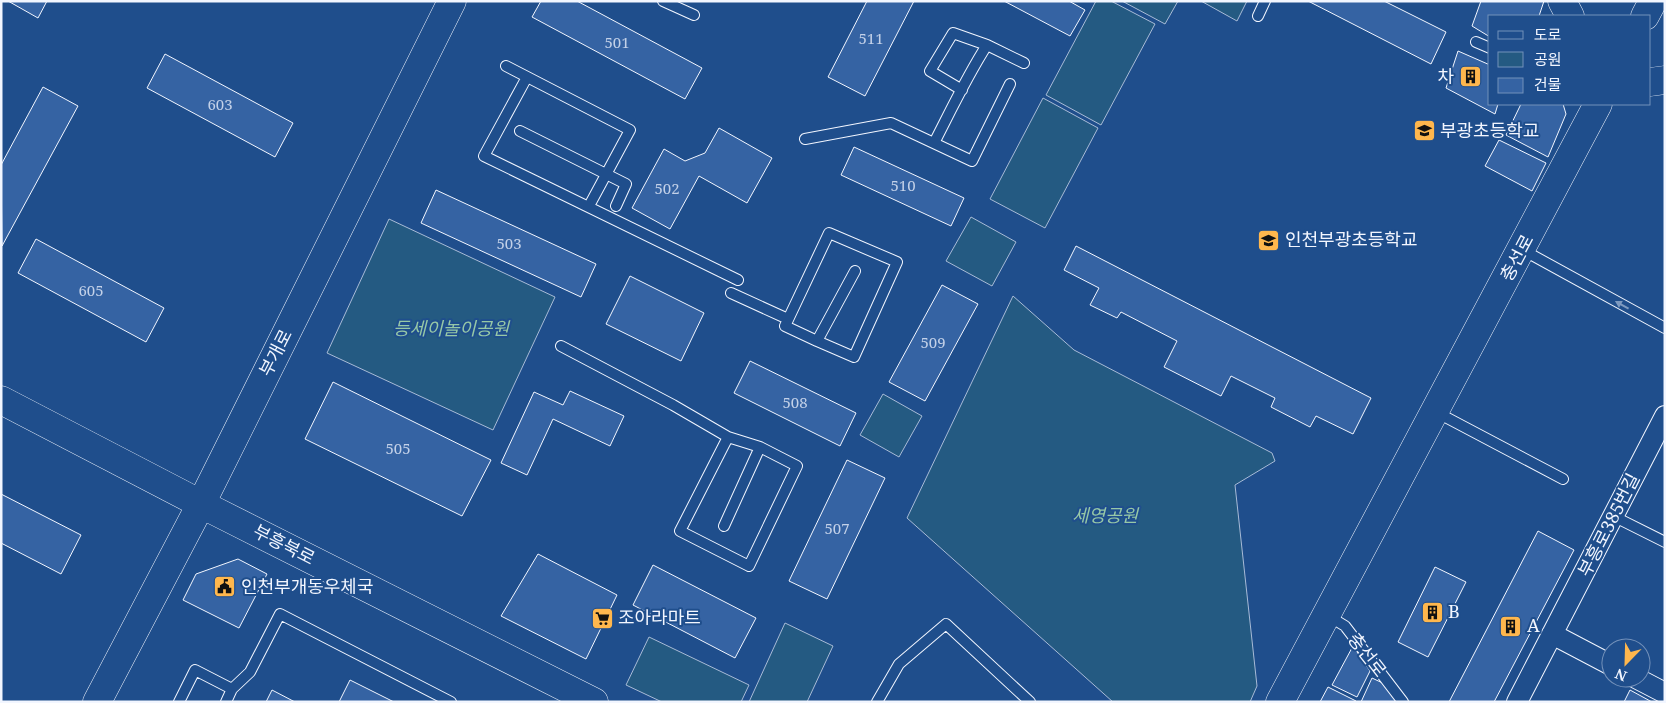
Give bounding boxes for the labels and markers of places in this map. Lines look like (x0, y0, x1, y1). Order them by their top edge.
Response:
place label: 차 (1437, 64, 1454, 88)
building icon: 차 (1458, 65, 1482, 89)
place label: 부광초등학교 (1440, 118, 1539, 142)
school or university icon: 부광초등학교 (1412, 119, 1436, 143)
place label: 인천부광초등학교 (1285, 227, 1417, 251)
school or university icon: 인천부광초등학교 (1257, 228, 1281, 252)
place label: 인천부개동우체국 (241, 574, 373, 598)
public building icon: 인천부개동우체국 (213, 575, 237, 599)
place label: B (1448, 599, 1460, 623)
building icon: B (1420, 600, 1444, 624)
place label: 조아라마트 (618, 605, 701, 629)
supermarket icon: 조아라마트 (590, 606, 614, 630)
place label: A (1527, 613, 1540, 637)
building icon: A (1499, 614, 1523, 638)

